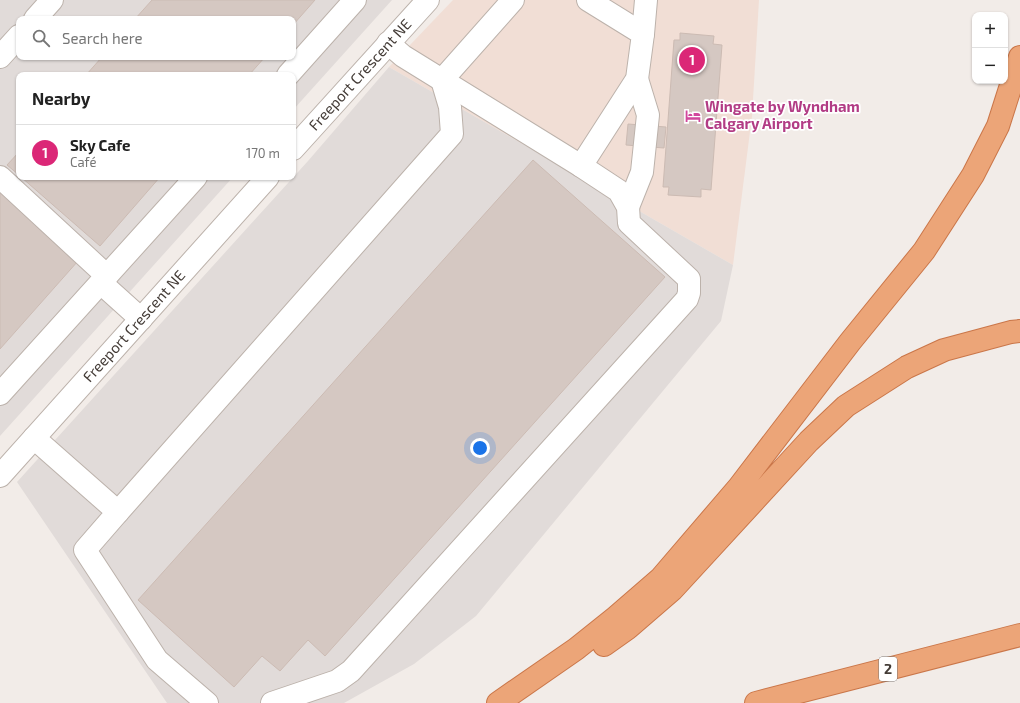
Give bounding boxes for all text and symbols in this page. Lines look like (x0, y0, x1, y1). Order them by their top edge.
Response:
map controls (972, 12, 1008, 84)
button: + (972, 12, 1008, 48)
street label: Freeport Crescent NE (304, 15, 415, 134)
search box (16, 16, 296, 60)
icon: search (30, 27, 52, 49)
text: Search here (62, 29, 143, 47)
pin: 1 (679, 45, 705, 75)
button: − (972, 48, 1008, 84)
text: Nearby (32, 88, 90, 108)
place label: Wingate by Wyndham Calgary Airport (705, 97, 860, 133)
hotel icon: Wingate by Wyndham Calgary Airport (684, 107, 702, 125)
text: Sky Cafe (70, 136, 130, 154)
text: 1 (42, 145, 48, 161)
text: 170 m (246, 145, 280, 161)
text: Café (70, 154, 96, 170)
street label: Freeport Crescent NE (79, 266, 188, 385)
your location (470, 438, 490, 458)
road number: 2 (879, 657, 897, 681)

